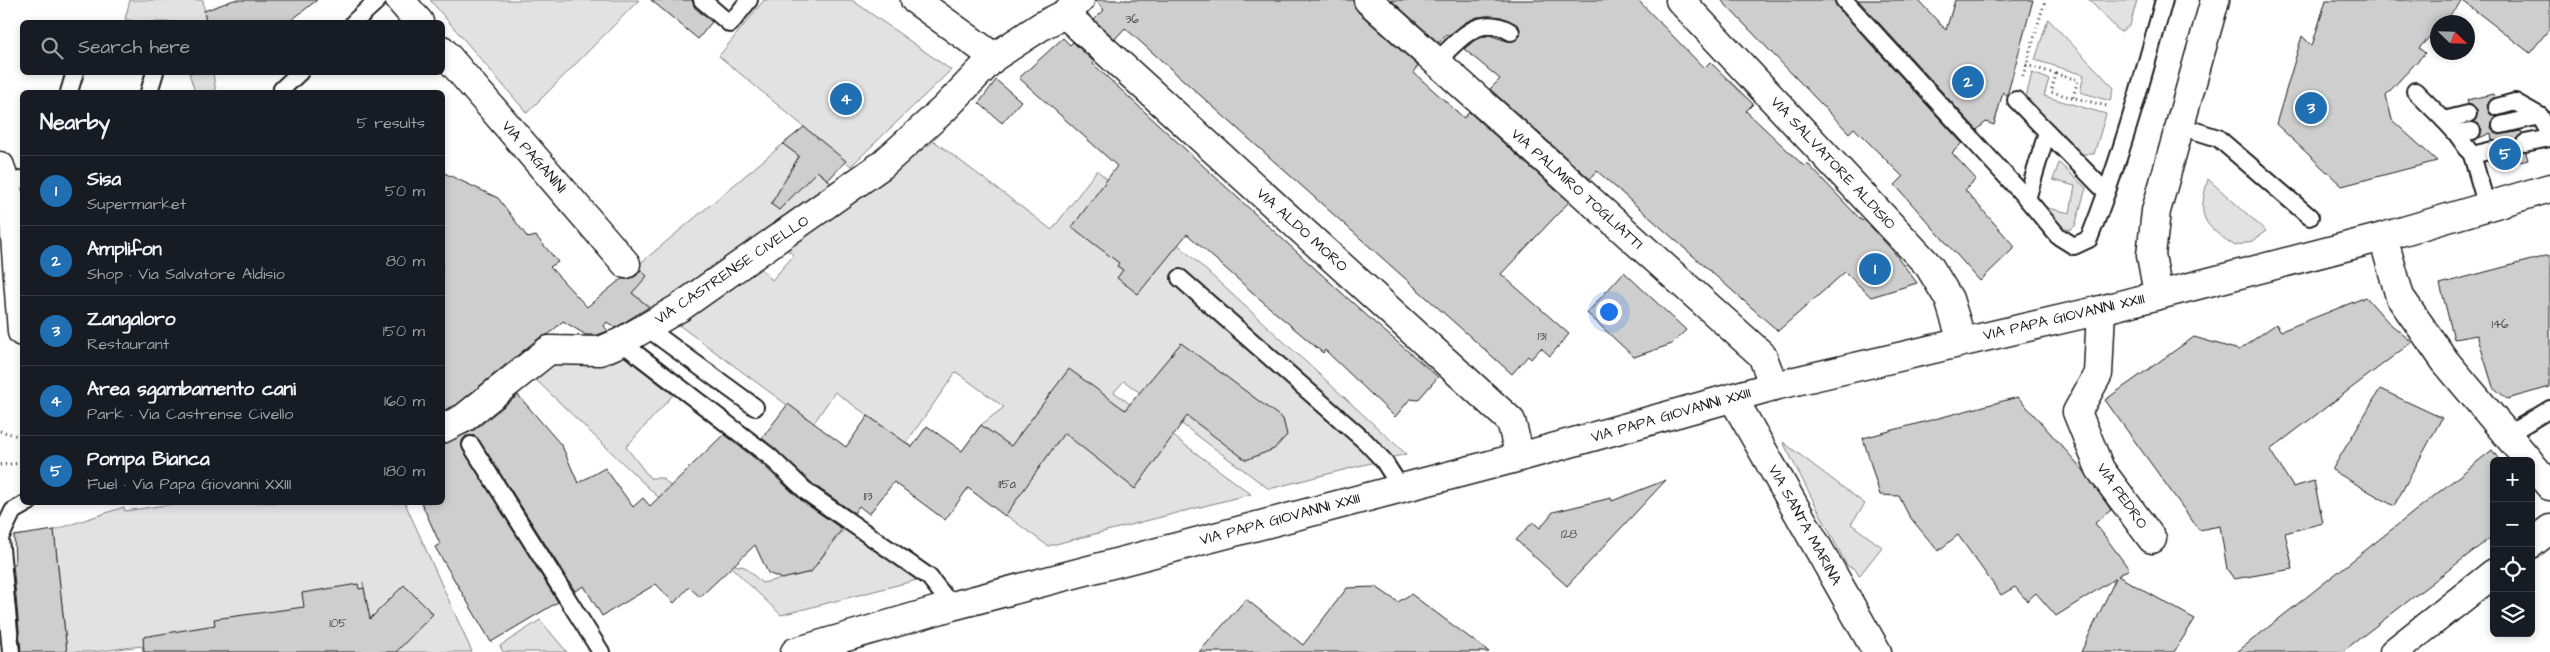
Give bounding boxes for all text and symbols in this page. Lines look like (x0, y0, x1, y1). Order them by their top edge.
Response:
house number: 36 (1125, 11, 1139, 28)
north arrow (2430, 15, 2475, 60)
search box (20, 20, 445, 75)
icon: search (38, 34, 66, 62)
text: Search here (78, 34, 190, 61)
pin: 2 (1952, 63, 1984, 101)
pin: 4 (830, 80, 862, 118)
pin: 3 (2295, 89, 2327, 127)
street label: VIA SALVATORE ALDISIO (1766, 92, 1900, 234)
text: Nearby (40, 108, 110, 137)
text: 5 results (357, 112, 425, 134)
street label: VIA PAGANINI (497, 116, 571, 198)
street label: VIA PALMIRO TOGLIATTI (1506, 124, 1648, 254)
pin: 5 (2489, 135, 2521, 173)
text: Sisa (87, 166, 121, 193)
text: 1 (55, 180, 57, 202)
text: 50 m (385, 180, 425, 202)
street label: VIA ALDO MORO (1252, 183, 1352, 277)
text: Supermarket (87, 193, 186, 215)
street label: VIA CASTRENSE CIVELLO (651, 210, 813, 330)
text: Amplifon (87, 236, 162, 263)
text: 2 (51, 250, 61, 272)
text: 80 m (386, 250, 425, 272)
pin: 1 (1859, 250, 1891, 288)
text: Shop · Via Salvatore Aldisio (87, 263, 285, 285)
street label: VIA PAPA GIOVANNI XXIII (1981, 288, 2147, 346)
your location (1596, 299, 1622, 325)
text: Zangaloro (87, 306, 175, 333)
house number: 146 (2491, 316, 2509, 333)
text: 3 (52, 320, 60, 342)
text: 150 m (383, 320, 425, 342)
house number: 131 (1537, 328, 1547, 345)
text: Restaurant (87, 333, 169, 355)
text: Area sgambamento cani (87, 376, 296, 403)
street label: VIA PAPA GIOVANNI XXIII (1589, 382, 1753, 448)
text: 4 (51, 390, 61, 412)
text: 160 m (384, 390, 425, 412)
text: Park · Via Castrense Civello (87, 403, 293, 425)
text: Pompa Bianca (87, 446, 210, 473)
map controls (2490, 457, 2535, 637)
button: + (2490, 457, 2535, 502)
street label: VIA PEDRO (2092, 459, 2152, 533)
text: 5 (50, 460, 62, 482)
text: 180 m (384, 460, 425, 482)
street label: VIA SANTA MARINA (1763, 461, 1847, 589)
text: Fuel · Via Papa Giovanni XXIII (87, 473, 291, 495)
house number: 115a (998, 476, 1016, 493)
street label: VIA PAPA GIOVANNI XXIII (1197, 487, 1363, 551)
house number: 113 (863, 488, 873, 505)
button: − (2490, 502, 2535, 547)
house number: 128 (1561, 526, 1577, 543)
button: locate (2490, 547, 2535, 592)
button: layers (2490, 592, 2535, 637)
house number: 105 (329, 615, 347, 632)

